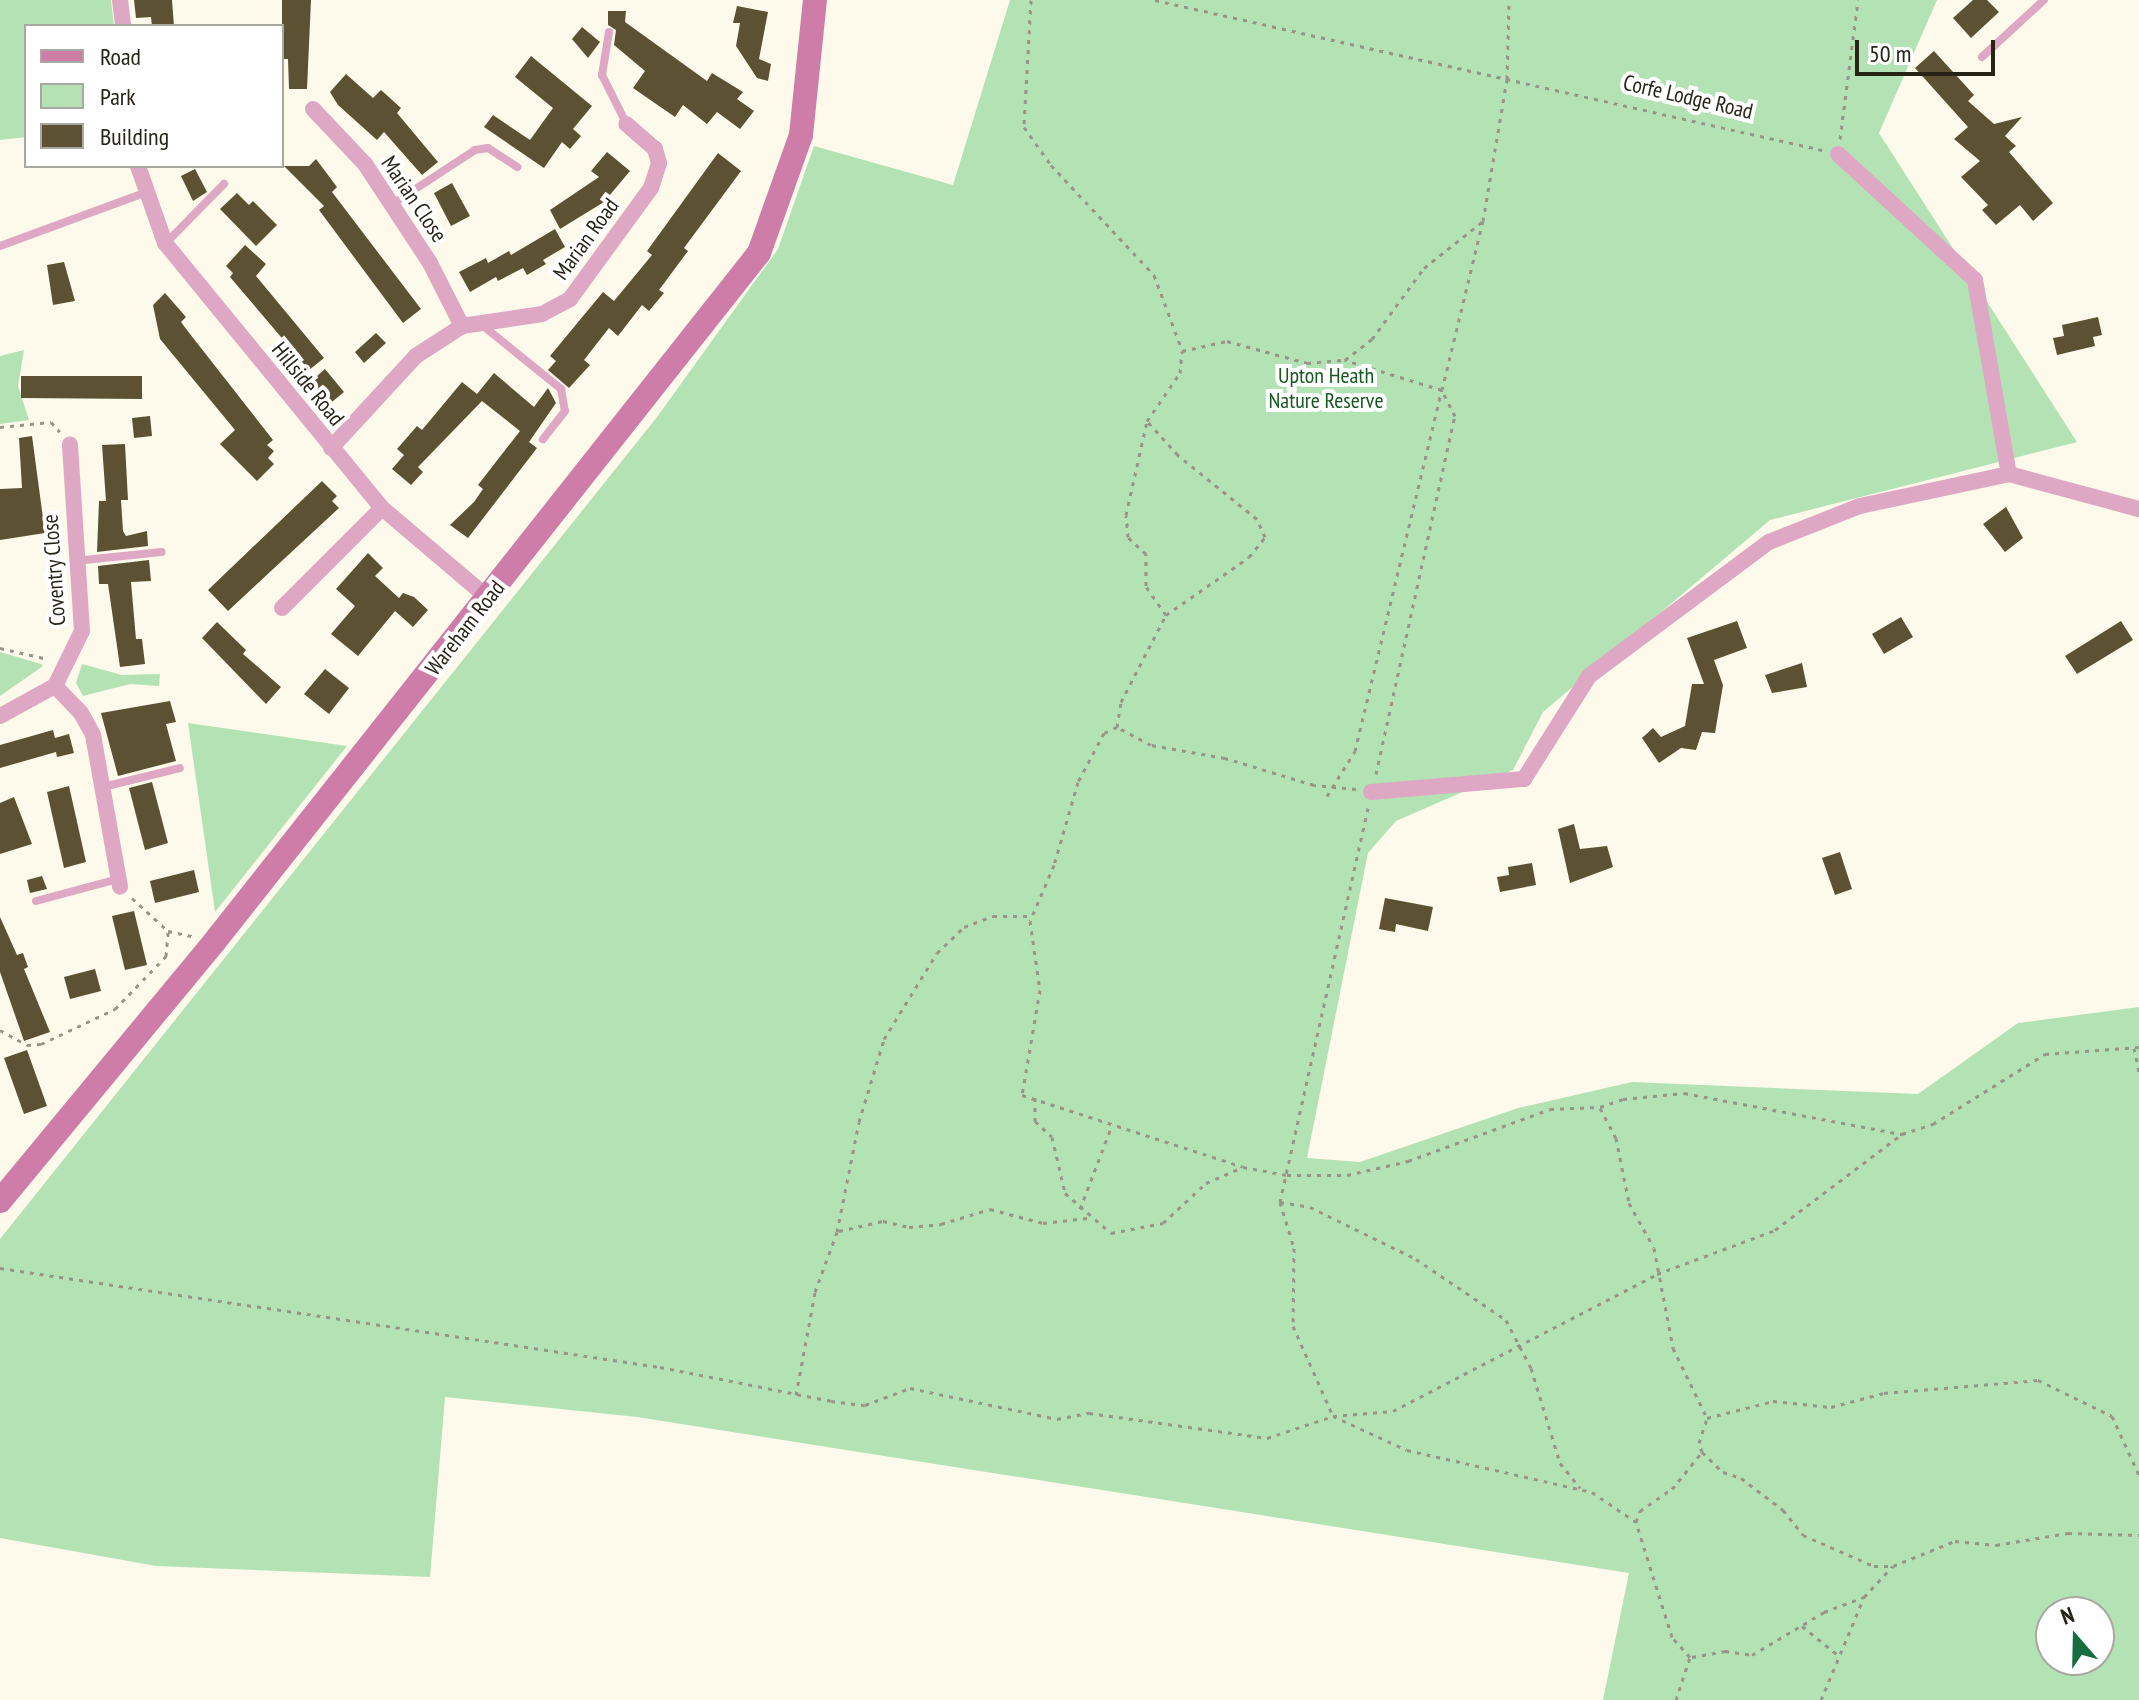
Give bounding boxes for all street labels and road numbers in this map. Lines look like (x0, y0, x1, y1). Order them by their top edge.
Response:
street label: Corfe Lodge Road (1621, 69, 1755, 125)
street label: Marian Close (376, 151, 452, 247)
street label: Marian Road (548, 193, 624, 285)
street label: Hillside Road (266, 337, 350, 431)
street label: Coventry Close (37, 513, 71, 627)
street label: Wareham Road (420, 575, 510, 681)

